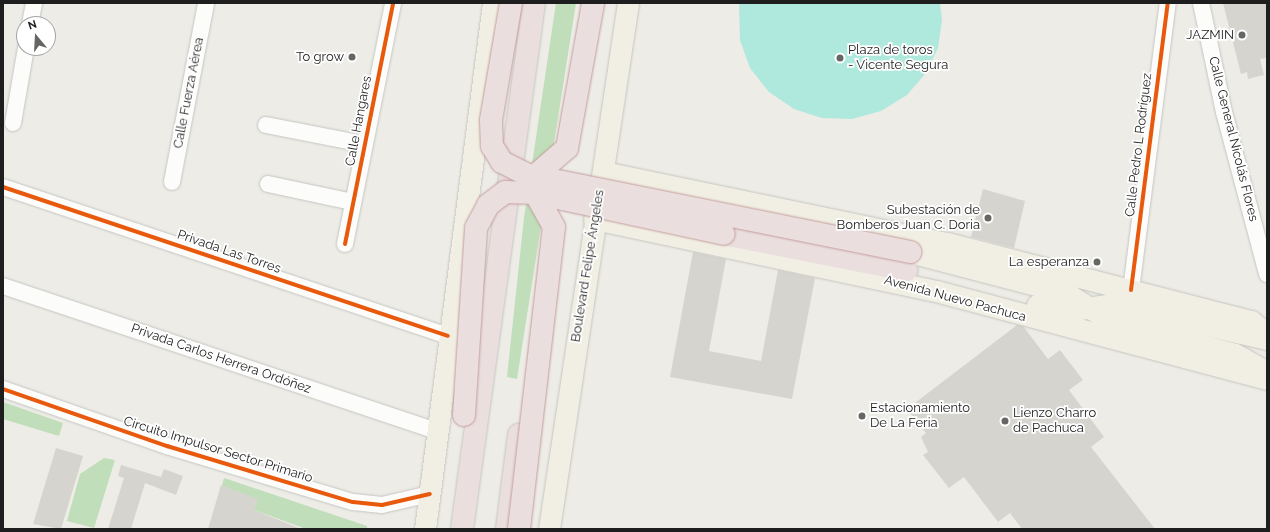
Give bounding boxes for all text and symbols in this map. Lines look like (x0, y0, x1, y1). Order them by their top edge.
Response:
north arrow (16, 16, 56, 56)
text: N (26, 18, 38, 33)
place label: JAZMIN (1186, 27, 1234, 43)
marker: JAZMIN (1237, 30, 1247, 40)
street label: Calle Fuerza Aérea (171, 36, 207, 150)
place label: Plaza de toros - Vicente Segura (848, 43, 949, 74)
place label: To grow (296, 49, 344, 65)
marker: To grow (347, 52, 357, 62)
marker: Plaza de toros - Vicente Segura (835, 53, 845, 63)
street label: Calle General Nicolás Flores (1205, 55, 1261, 223)
street label: Calle Pedro L Rodríguez (1122, 72, 1156, 218)
street label: Calle Hangares (343, 75, 375, 167)
street label: Boulevard Felipe Ángeles (568, 189, 608, 343)
place label: Subestación de Bomberos Juan C. Doria (836, 203, 980, 234)
marker: Subestación de Bomberos Juan C. Doria (983, 213, 993, 223)
street label: Privada Las Torres (175, 227, 283, 277)
place label: La esperanza (1009, 254, 1089, 270)
marker: La esperanza (1092, 257, 1102, 267)
street label: Avenida Nuevo Pachuca (882, 273, 1028, 325)
street label: Privada Carlos Herrera Ordóñez (129, 321, 313, 397)
place label: Estacionamiento De La Feria (870, 401, 970, 432)
place label: Lienzo Charro de Pachuca (1013, 406, 1096, 437)
marker: Estacionamiento De La Feria (857, 411, 867, 421)
street label: Circuito Impulsor Sector Primario (121, 414, 315, 486)
marker: Lienzo Charro de Pachuca (1000, 416, 1010, 426)

